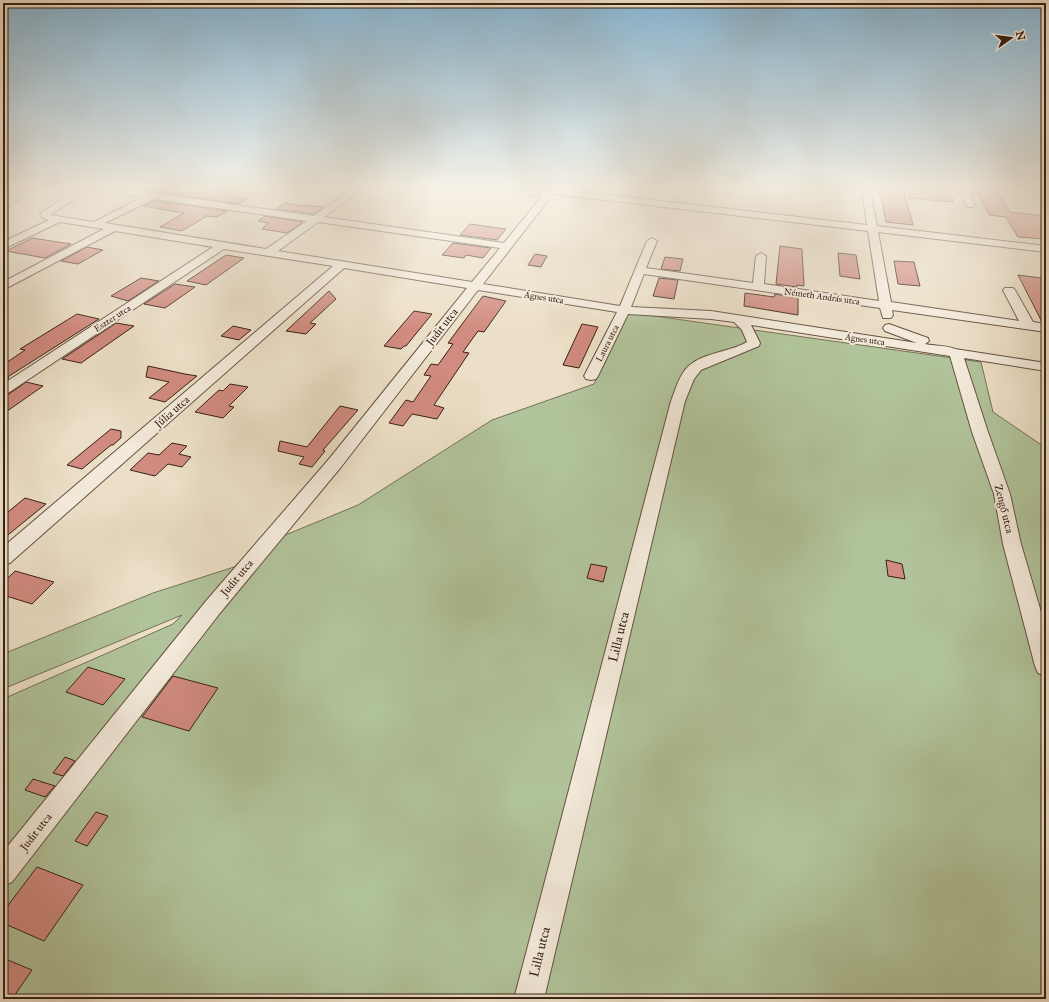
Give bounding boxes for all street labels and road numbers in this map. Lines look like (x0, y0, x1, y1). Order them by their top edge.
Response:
street label: Németh András utca (784, 285, 861, 307)
street label: Ágnes utca (522, 288, 565, 307)
street label: Eszter utca (92, 302, 133, 334)
street label: Judit utca (423, 305, 462, 350)
street label: Laura utca (593, 323, 621, 363)
street label: Ágnes utca (843, 331, 886, 348)
street label: Júlia utca (151, 393, 193, 432)
street label: Zengő utca (992, 483, 1016, 535)
street label: Judit utca (217, 557, 257, 600)
street label: Lilla utca (605, 610, 633, 664)
street label: Judit utca (17, 810, 56, 855)
street label: Lilla utca (526, 925, 554, 979)

